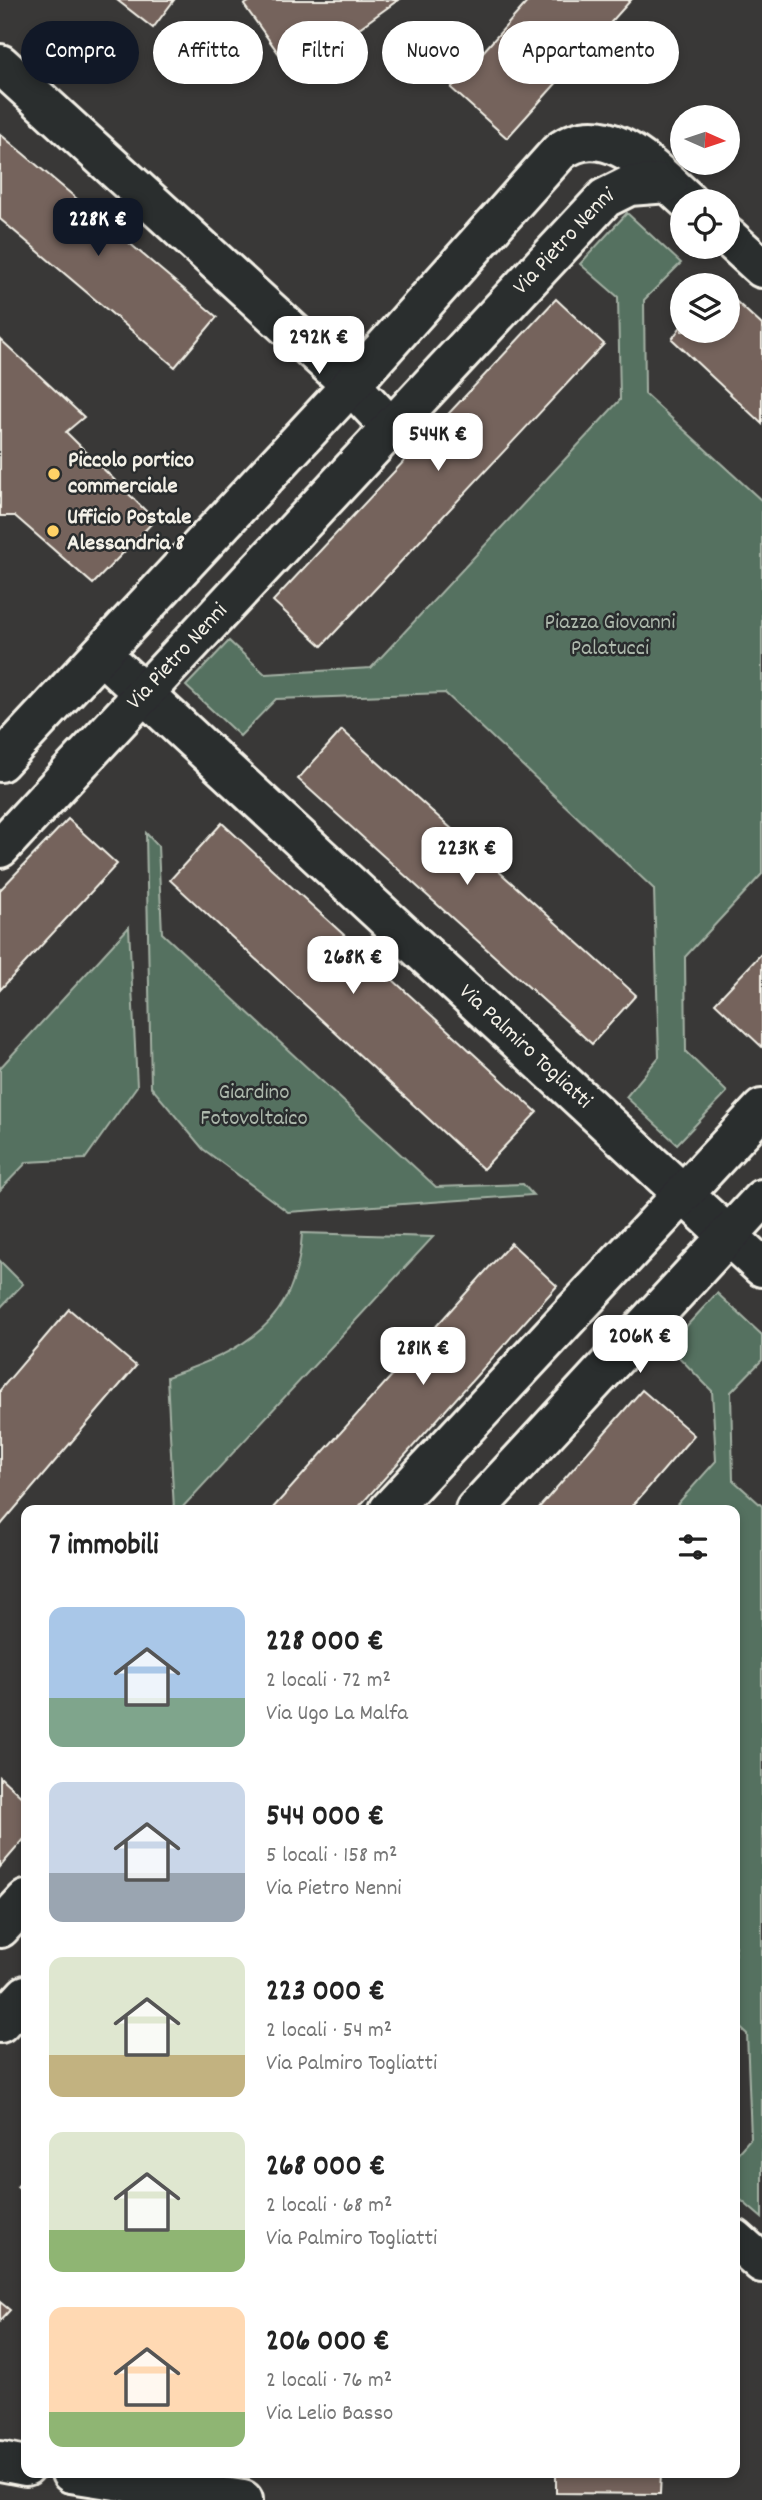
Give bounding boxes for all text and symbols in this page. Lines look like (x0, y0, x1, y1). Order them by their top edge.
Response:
chip: Compra (21, 21, 139, 84)
chip: Affitta (153, 21, 263, 84)
chip: Filtri (277, 21, 368, 84)
chip: Nuovo (382, 21, 484, 84)
chip: Appartamento (498, 21, 679, 84)
north arrow (670, 105, 740, 175)
map controls (670, 105, 740, 343)
street label: Via Pietro Nenni (506, 180, 620, 303)
button: locate (670, 189, 740, 259)
pin: 228K € (41, 198, 155, 258)
text: 228K € (69, 204, 127, 237)
button: layers (670, 273, 740, 343)
pin: 292K € (262, 316, 376, 376)
text: 292K € (289, 322, 349, 355)
pin: 544K € (381, 414, 495, 473)
text: 544K € (409, 419, 467, 452)
place label: Piccolo portico commerciale (68, 445, 194, 504)
marker: Piccolo portico commerciale (46, 466, 62, 482)
place label: Ufficio Postale Alessandria 8 (67, 502, 191, 561)
marker: Ufficio Postale Alessandria 8 (45, 523, 61, 539)
street label: Via Pietro Nenni (120, 596, 236, 718)
park label: Piazza Giovanni Palatucci (545, 607, 675, 666)
pin: 223K € (410, 828, 524, 887)
text: 223K € (437, 833, 497, 866)
pin: 268K € (296, 936, 410, 996)
text: 268K € (323, 942, 383, 975)
street label: Via Palmiro Togliatti (451, 977, 599, 1117)
park label: Giardino Fotovoltaico (200, 1077, 308, 1136)
pin: 206K € (583, 1316, 697, 1375)
text: 206K € (609, 1321, 671, 1354)
pin: 281K € (366, 1328, 480, 1387)
text: 281K € (396, 1333, 450, 1366)
text: 7 immobili (49, 1526, 159, 1569)
icon: filters (674, 1528, 712, 1566)
text: 228 000 € (266, 1622, 384, 1665)
icon: home (105, 1635, 189, 1719)
text: 2 locali · 72 m² (266, 1665, 391, 1698)
text: Via Ugo La Malfa (266, 1698, 408, 1731)
text: 544 000 € (266, 1797, 384, 1840)
icon: home (105, 1810, 189, 1894)
text: 5 locali · 158 m² (266, 1840, 398, 1873)
text: Via Pietro Nenni (266, 1873, 402, 1906)
text: 223 000 € (266, 1972, 385, 2015)
icon: home (105, 1985, 189, 2069)
text: 2 locali · 54 m² (266, 2015, 392, 2048)
text: Via Palmiro Togliatti (266, 2048, 437, 2081)
text: 268 000 € (266, 2147, 385, 2190)
icon: home (105, 2160, 189, 2244)
text: 2 locali · 68 m² (266, 2190, 392, 2223)
text: Via Palmiro Togliatti (266, 2223, 437, 2256)
text: 206 000 € (266, 2322, 390, 2365)
icon: home (105, 2335, 189, 2419)
text: 2 locali · 76 m² (266, 2365, 392, 2398)
text: Via Lelio Basso (266, 2398, 393, 2431)

